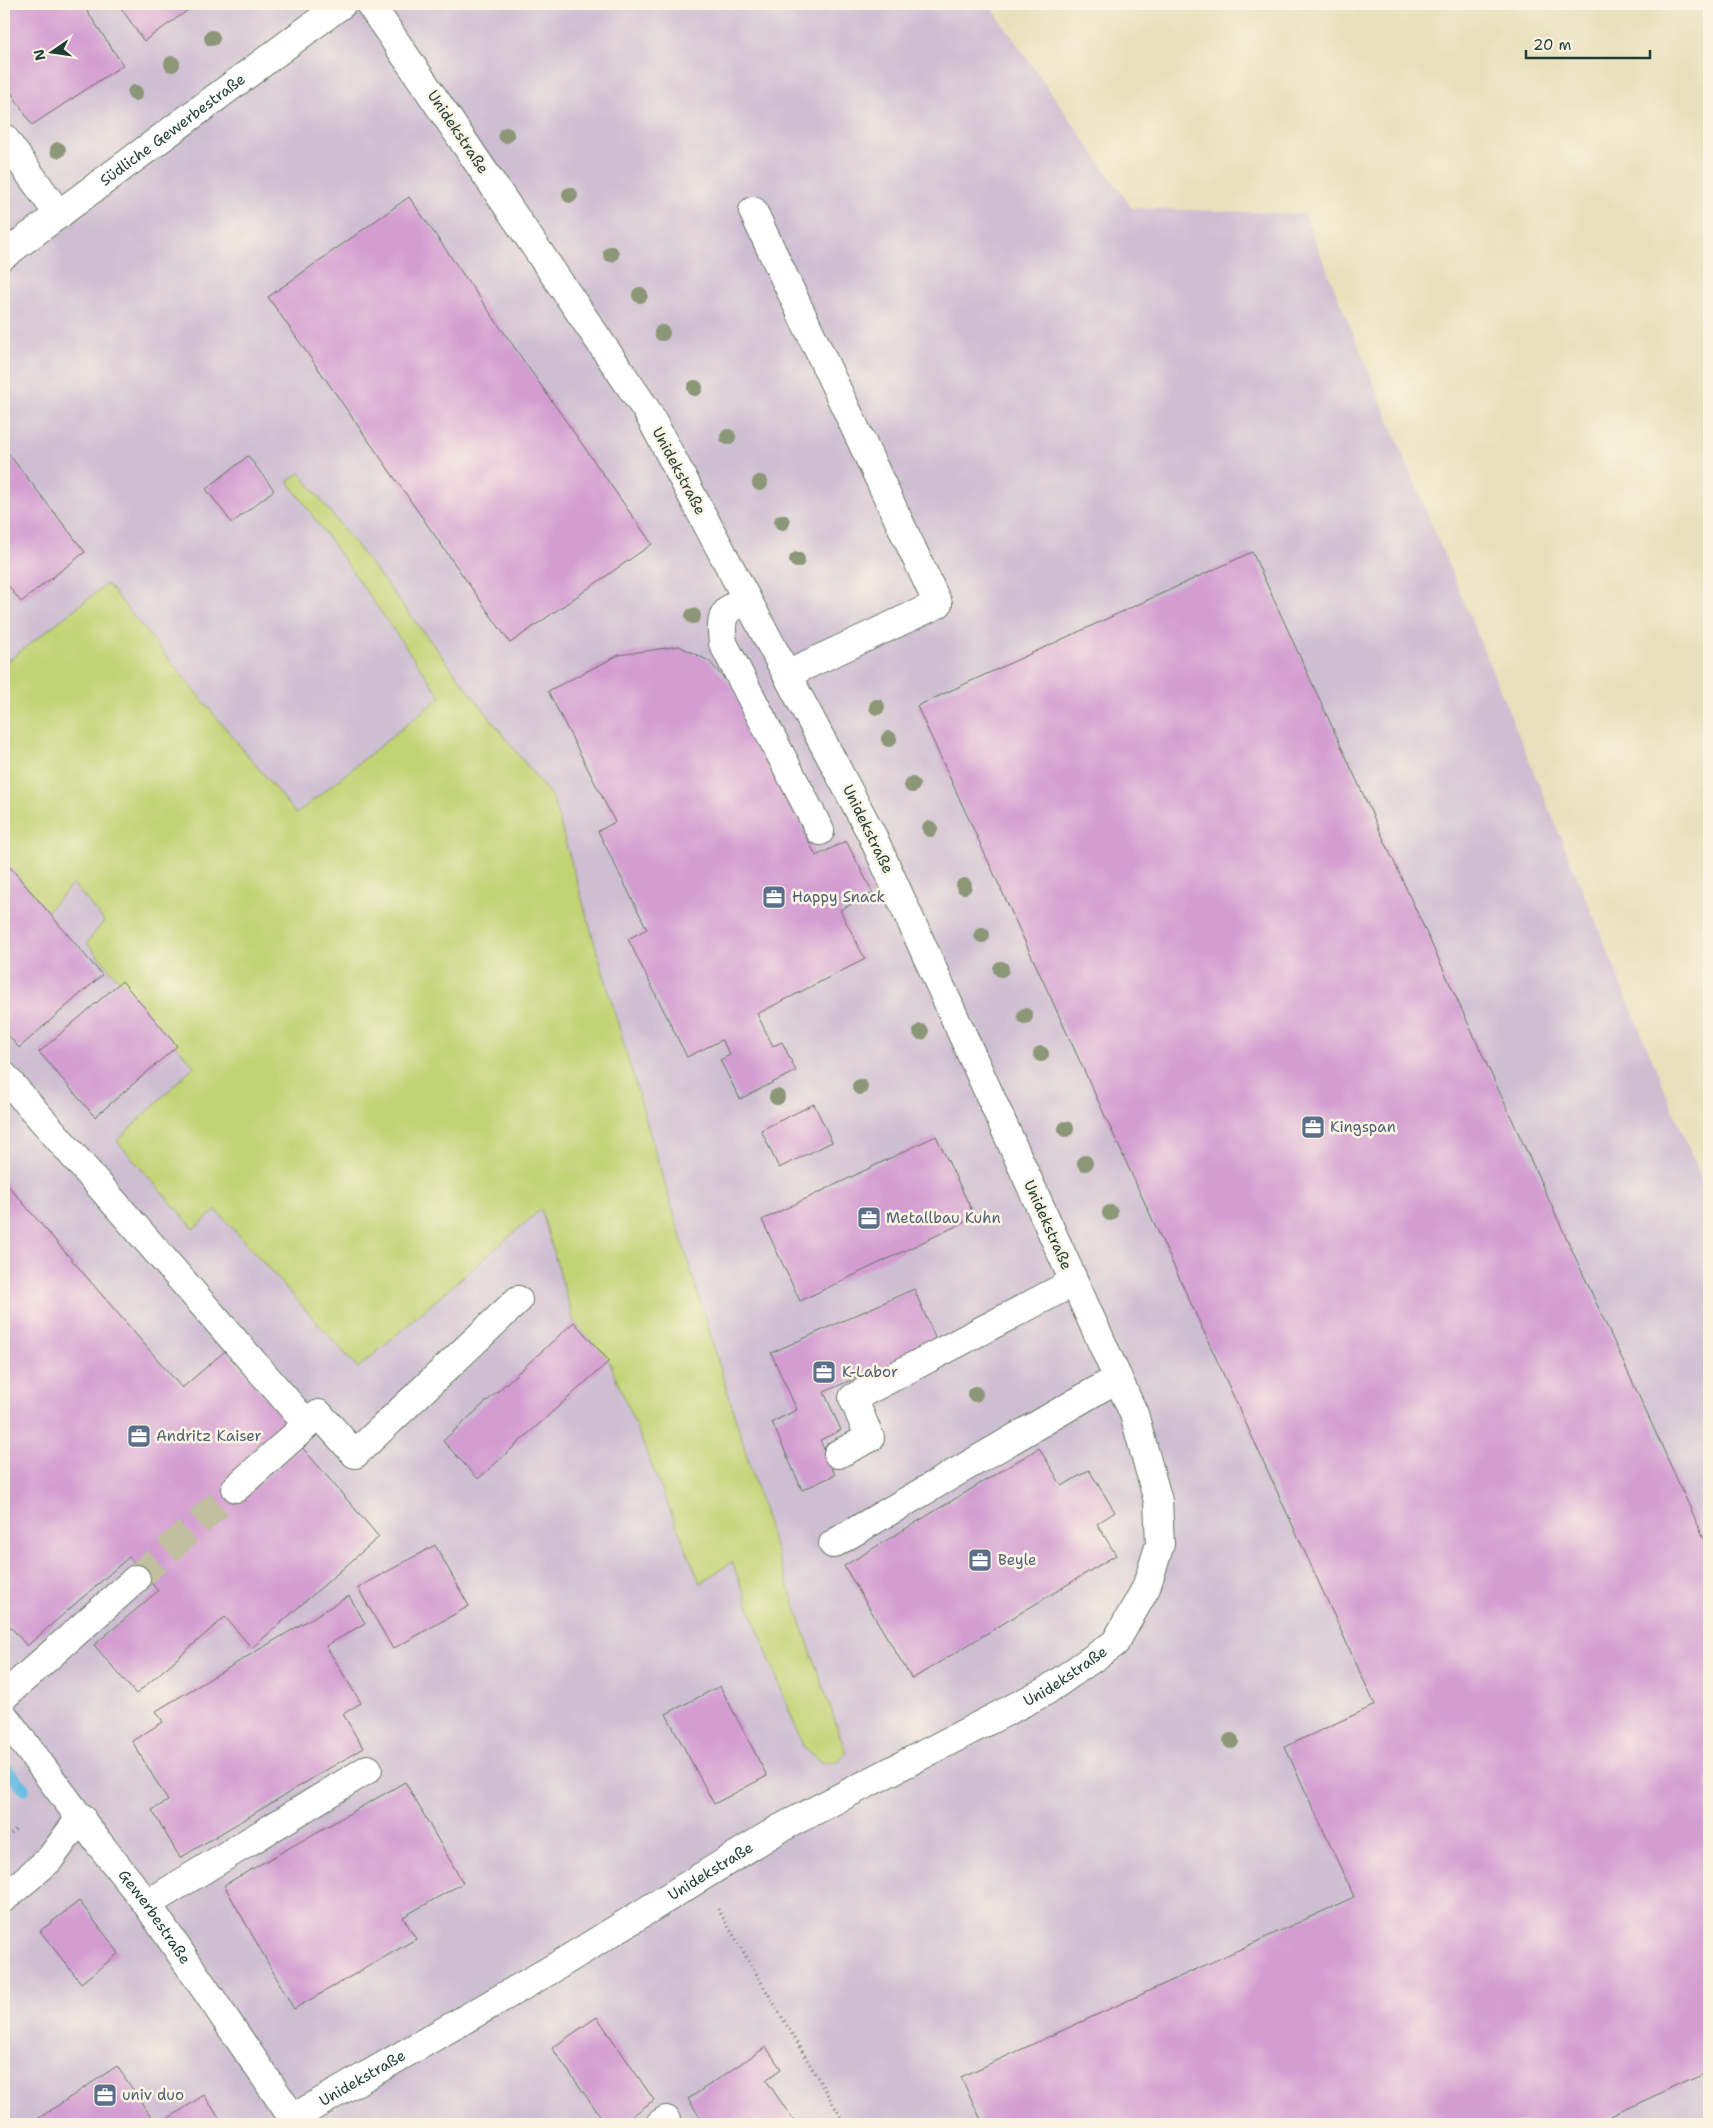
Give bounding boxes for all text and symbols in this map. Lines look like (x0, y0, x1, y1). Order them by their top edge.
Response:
north arrow (28, 28, 78, 78)
scale bar (1526, 28, 1649, 60)
text: 20 m (1533, 35, 1572, 55)
text: N (29, 47, 49, 62)
street label: Südliche Gewerbestraße (96, 69, 249, 190)
street label: Unidekstraße (423, 86, 493, 178)
street label: Unidekstraße (648, 424, 710, 518)
street label: Unidekstraße (838, 781, 898, 877)
office icon: Happy Snack (761, 884, 787, 910)
place label: Happy Snack (792, 887, 885, 907)
office icon: Kingspan (1300, 1114, 1326, 1140)
place label: Kingspan (1330, 1117, 1396, 1137)
street label: Unidekstraße (1019, 1177, 1077, 1273)
office icon: Metallbau Kuhn (856, 1205, 882, 1231)
place label: Metallbau Kuhn (886, 1208, 1001, 1228)
office icon: K-Labor (811, 1359, 837, 1385)
place label: K-Labor (842, 1362, 898, 1382)
office icon: Andritz Kaiser (126, 1423, 152, 1449)
place label: Andritz Kaiser (156, 1426, 262, 1446)
office icon: Beyle (967, 1547, 993, 1573)
place label: Beyle (998, 1550, 1037, 1570)
street label: Unidekstraße (1020, 1642, 1111, 1711)
street label: Unidekstraße (664, 1837, 757, 1905)
street label: Gewerbestraße (114, 1866, 195, 1968)
street label: Unidekstraße (316, 2045, 409, 2111)
office icon: univ duo (92, 2082, 118, 2108)
place label: univ duo (122, 2085, 184, 2105)

